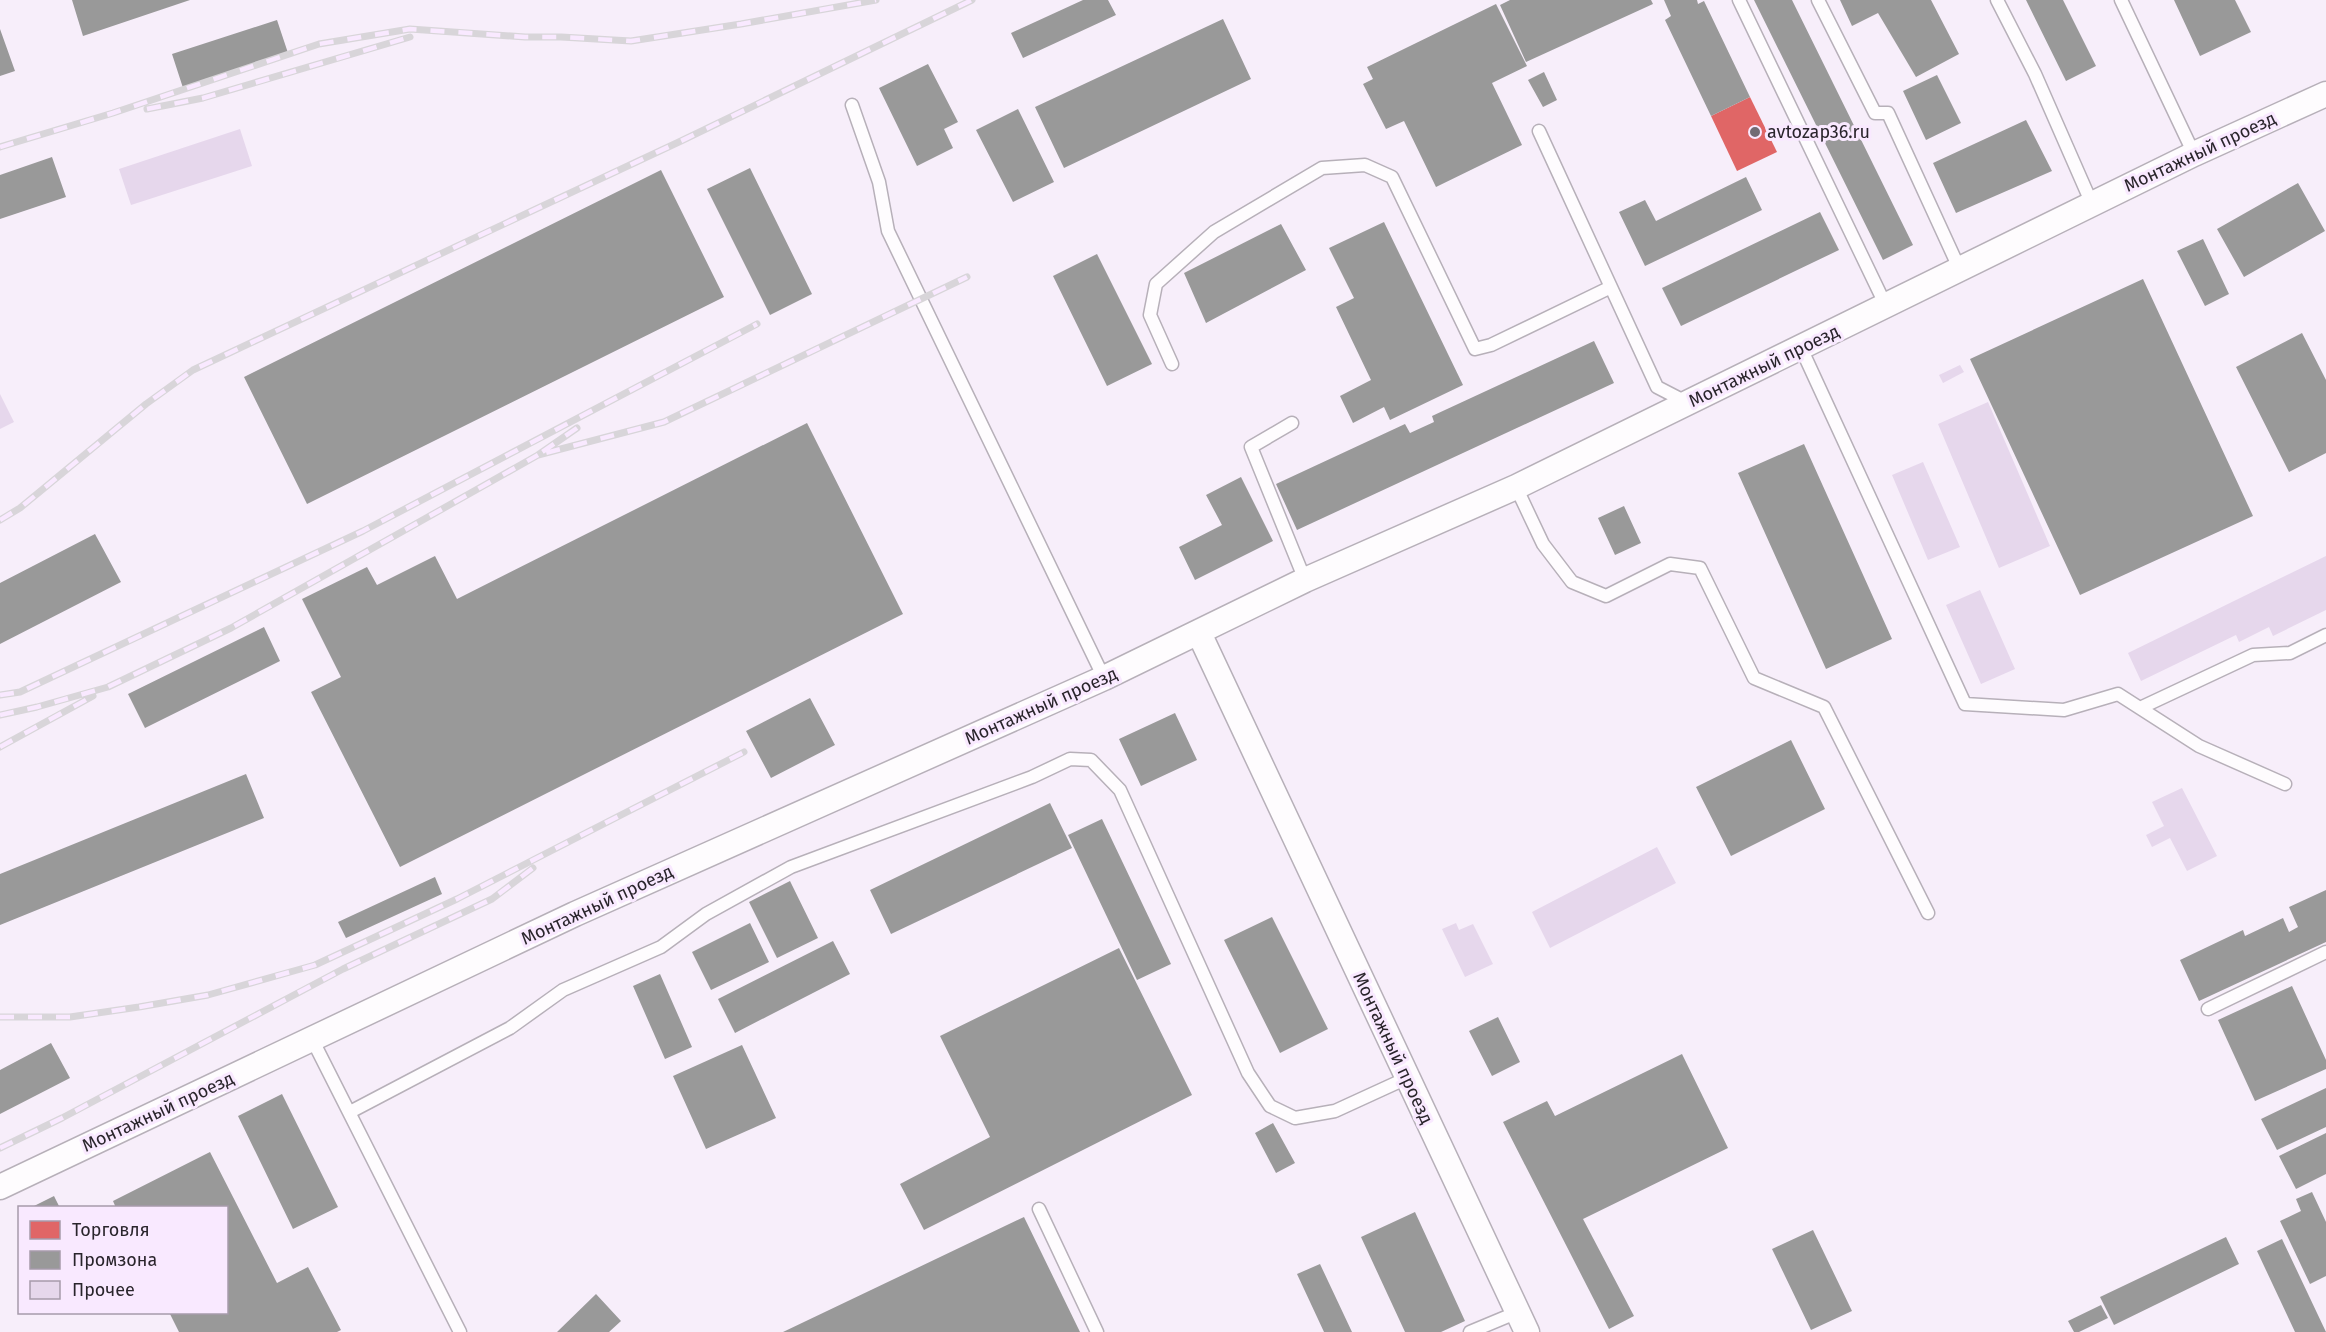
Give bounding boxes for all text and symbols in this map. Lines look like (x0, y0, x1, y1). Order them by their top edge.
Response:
street label: Монтажный проезд (2121, 107, 2279, 197)
place label: avtozap36.ru (1767, 121, 1870, 143)
marker: avtozap36.ru (1748, 125, 1762, 139)
street label: Монтажный проезд (1685, 320, 1843, 412)
street label: Монтажный проезд (961, 662, 1121, 750)
street label: Монтажный проезд (518, 860, 676, 950)
street label: Монтажный проезд (1348, 969, 1438, 1127)
street label: Монтажный проезд (79, 1067, 237, 1157)
legend (18, 1206, 228, 1314)
text: Торговля (72, 1219, 150, 1241)
text: Промзона (72, 1249, 157, 1271)
text: Прочее (72, 1279, 135, 1301)

